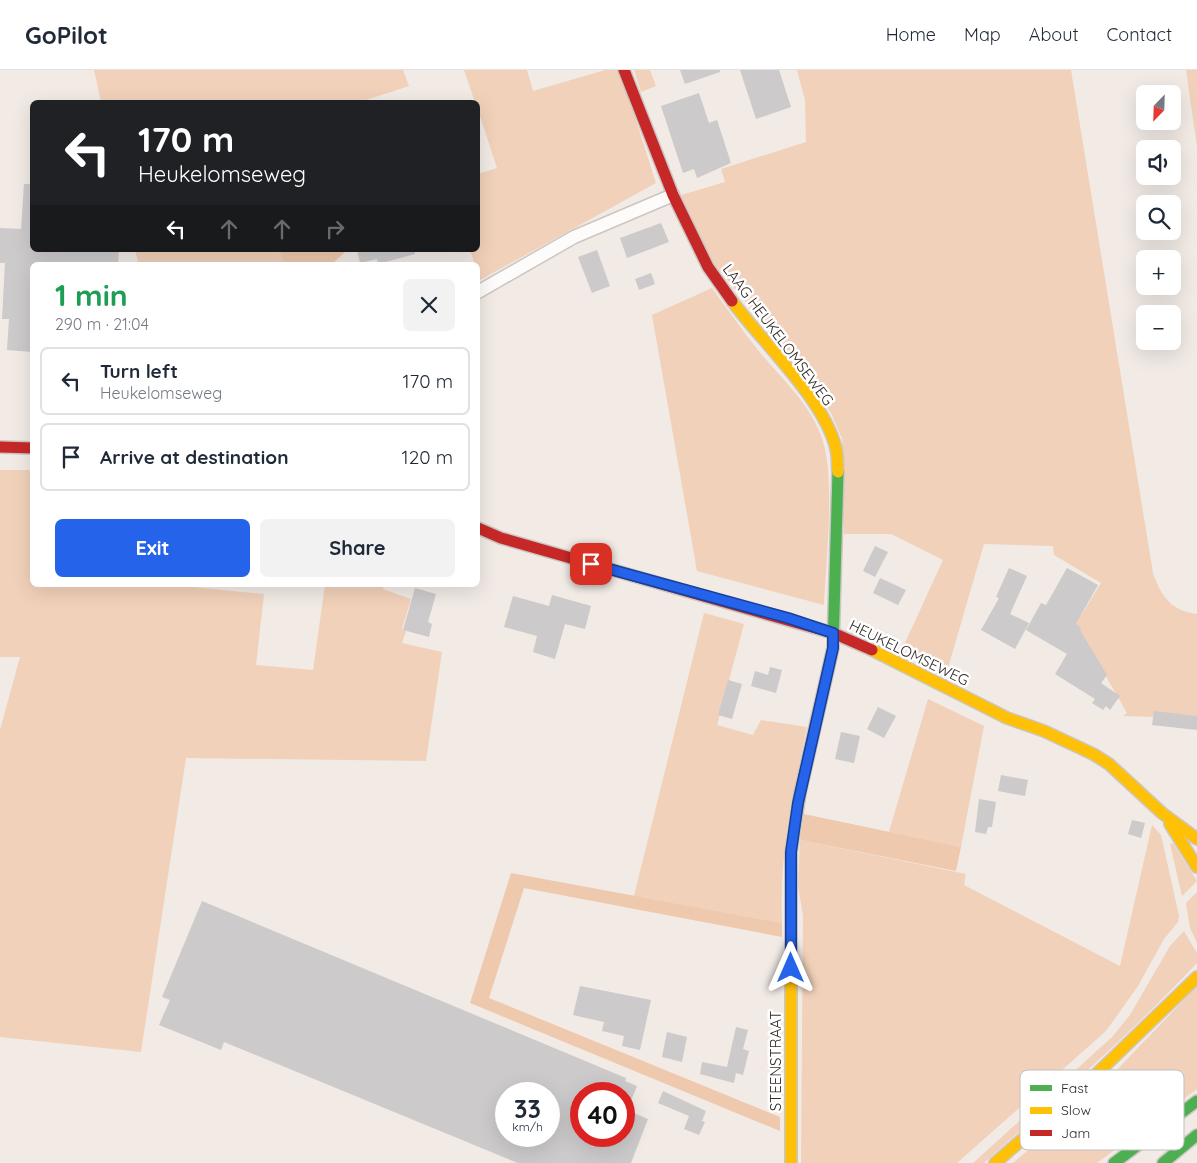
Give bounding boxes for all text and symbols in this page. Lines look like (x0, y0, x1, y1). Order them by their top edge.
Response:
text: GoPilot (25, 20, 108, 50)
text: Home (886, 23, 936, 46)
text: Map (964, 23, 1001, 46)
text: About (1029, 23, 1079, 46)
text: Contact (1107, 23, 1172, 46)
north arrow (1136, 85, 1181, 130)
map controls (1136, 85, 1181, 350)
text: 170 m (138, 117, 234, 161)
icon: left (55, 120, 120, 185)
button: sound (1136, 140, 1181, 185)
text: Heukelomseweg (138, 160, 306, 188)
button: search (1136, 195, 1181, 240)
icon: left (162, 215, 190, 243)
icon: ahead (215, 215, 243, 243)
icon: ahead (268, 215, 296, 243)
icon: right (321, 215, 349, 243)
button: + (1136, 250, 1181, 295)
street label: LAAG HEUKELOMSEWEG (719, 260, 838, 409)
text: 1 min (55, 276, 128, 314)
button: close (403, 279, 455, 331)
button: − (1136, 305, 1181, 350)
text: 290 m · 21:04 (55, 314, 149, 334)
text: Turn left (100, 359, 178, 383)
icon: left (57, 367, 85, 395)
text: 170 m (402, 369, 453, 393)
text: Heukelomseweg (100, 383, 222, 403)
icon: arrive (57, 443, 85, 471)
text: Arrive at destination (100, 445, 289, 469)
text: 120 m (402, 445, 453, 469)
button: Exit (55, 519, 250, 577)
button: Share (260, 519, 455, 577)
pin (570, 543, 612, 585)
icon: arrive (577, 550, 605, 578)
street label: HEUKELOMSEWEG (846, 615, 972, 690)
position arrow (764, 941, 816, 993)
street label: STEENSTRAAT (766, 1011, 785, 1111)
legend (1020, 1070, 1184, 1150)
text: Fast (1061, 1079, 1089, 1097)
speed limit sign: 40 (570, 1082, 635, 1147)
text: 33 (514, 1093, 541, 1124)
text: Slow (1061, 1101, 1091, 1119)
text: km/h (512, 1119, 543, 1134)
text: Jam (1061, 1124, 1090, 1142)

